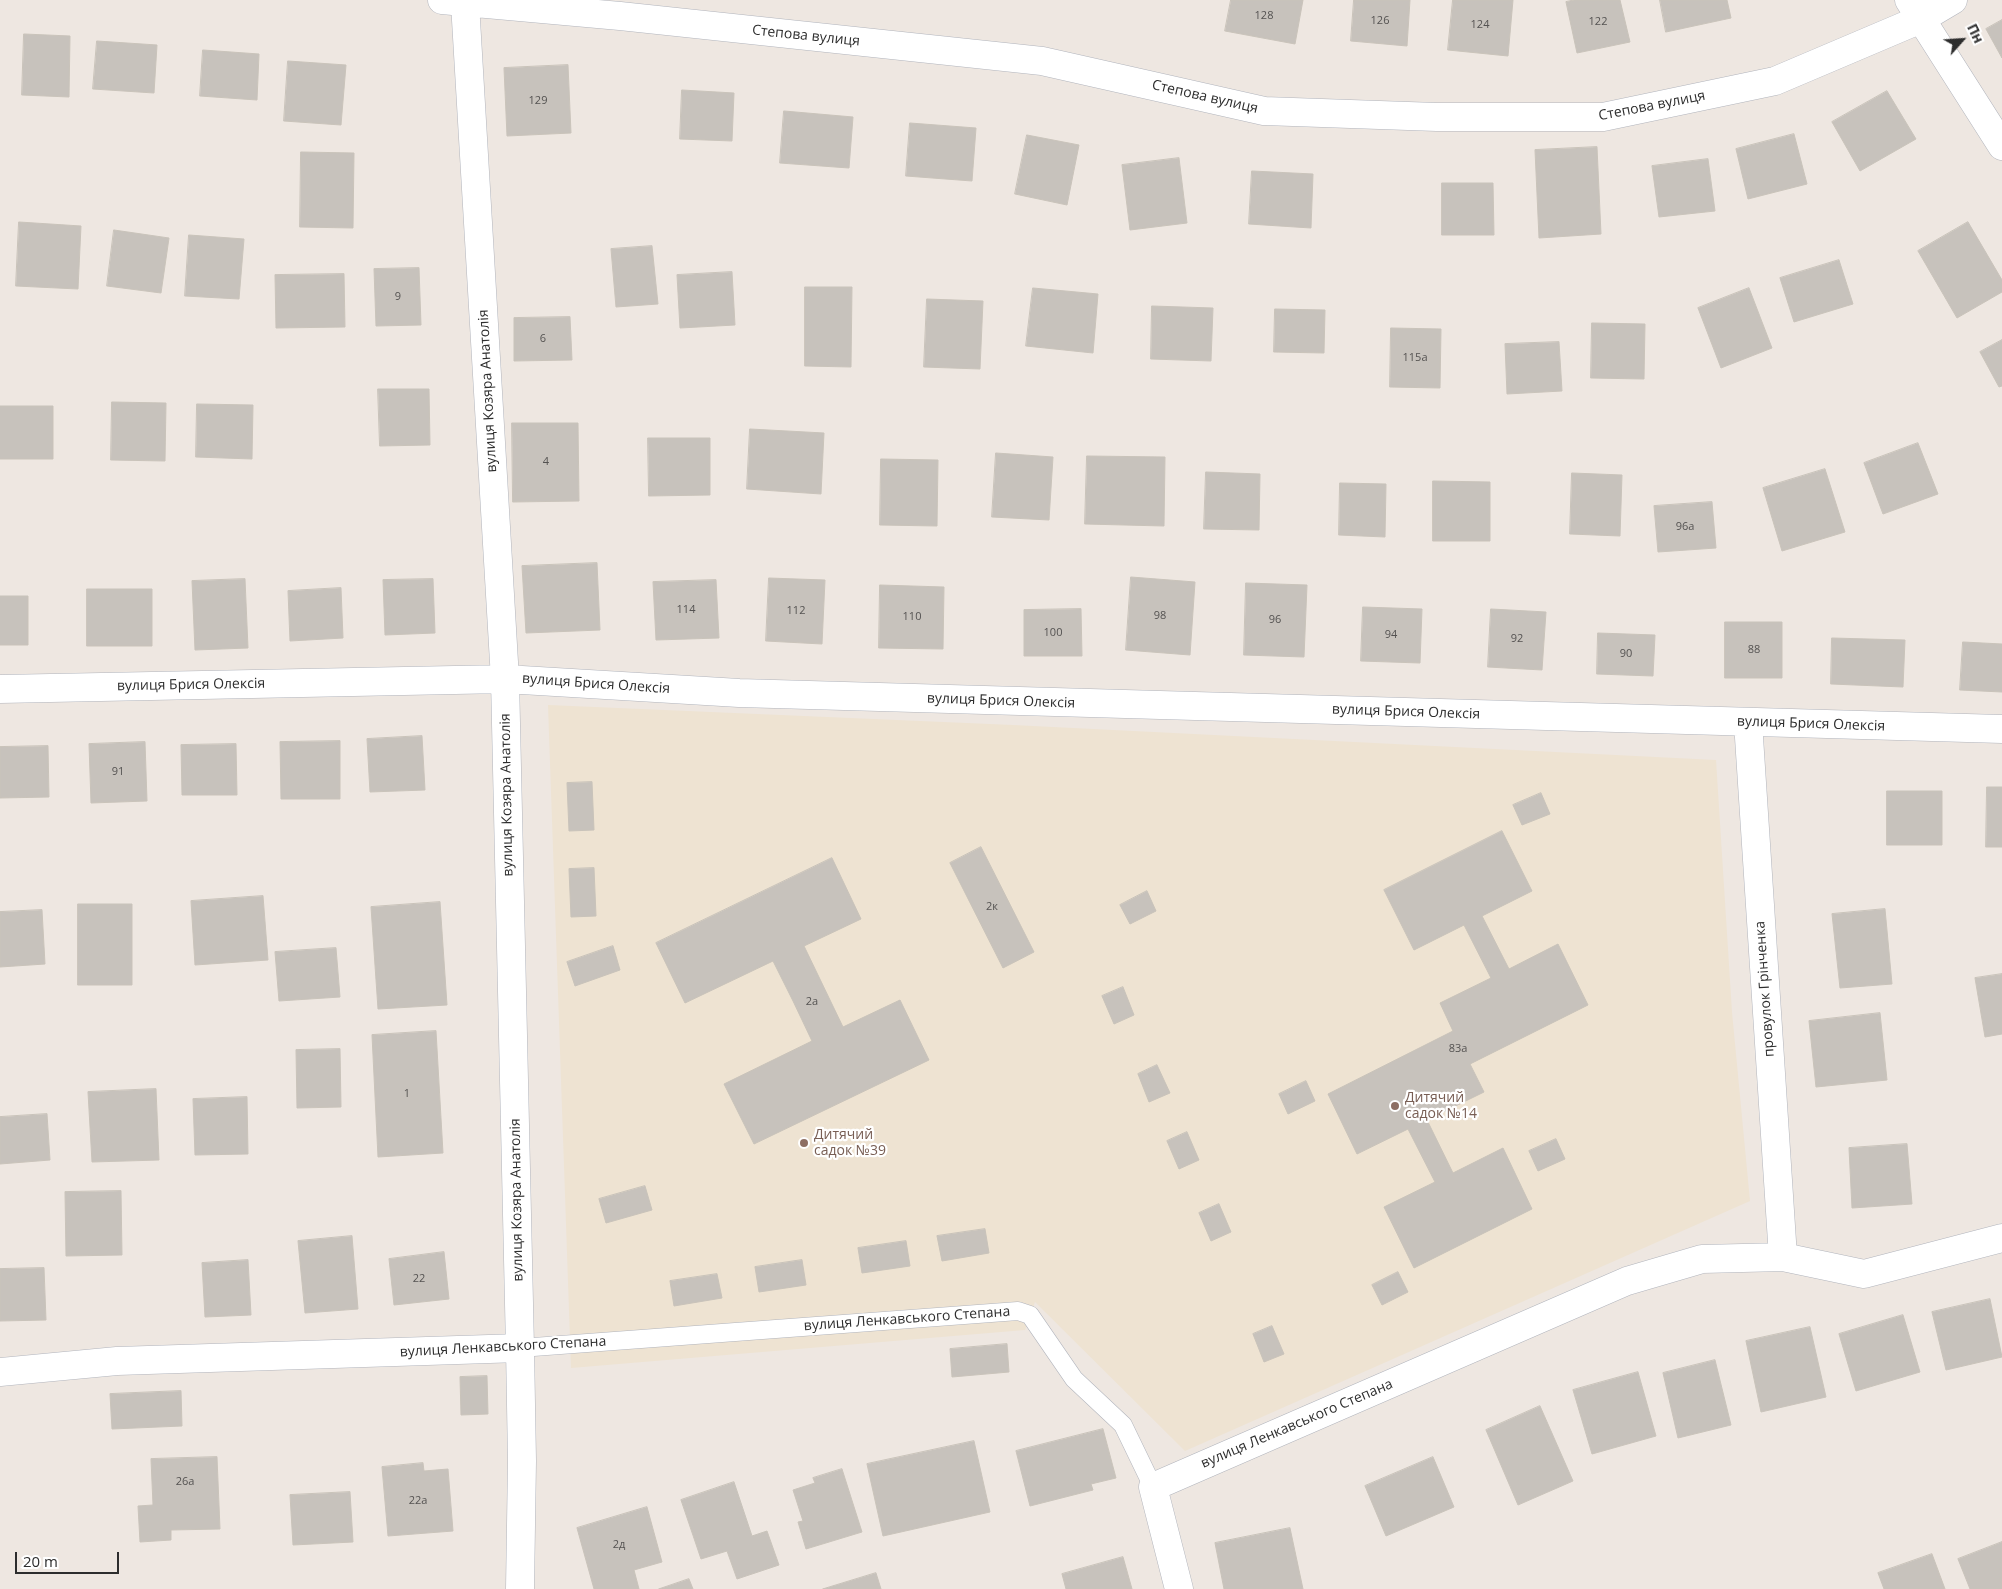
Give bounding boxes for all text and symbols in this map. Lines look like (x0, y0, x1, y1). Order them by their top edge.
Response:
house number: 128 (1255, 9, 1273, 23)
house number: 126 (1371, 14, 1389, 28)
house number: 122 (1589, 15, 1607, 29)
north arrow (1937, 15, 1987, 65)
house number: 124 (1471, 18, 1489, 32)
text: Пн (1963, 20, 1989, 46)
street label: Степова вулиця (751, 22, 861, 50)
street label: Степова вулиця (1150, 77, 1260, 117)
street label: Степова вулиця (1597, 87, 1707, 125)
house number: 129 (529, 94, 547, 108)
house number: 9 (395, 290, 401, 304)
street label: вулиця Козяра Анатолія (475, 309, 501, 473)
house number: 6 (540, 332, 546, 346)
house number: 115а (1403, 351, 1427, 365)
house number: 4 (543, 455, 549, 469)
house number: 96а (1676, 520, 1694, 534)
house number: 114 (677, 603, 695, 617)
house number: 112 (787, 604, 805, 618)
house number: 98 (1154, 609, 1166, 623)
house number: 110 (903, 610, 921, 624)
house number: 96 (1269, 613, 1281, 627)
house number: 100 (1044, 626, 1062, 640)
house number: 94 (1385, 628, 1397, 642)
house number: 92 (1511, 632, 1523, 646)
house number: 88 (1748, 643, 1760, 657)
house number: 90 (1620, 647, 1632, 661)
street label: вулиця Брися Олексія (521, 670, 671, 698)
street label: вулиця Брися Олексія (117, 675, 265, 695)
street label: вулиця Брися Олексія (927, 690, 1075, 712)
street label: вулиця Брися Олексія (1332, 701, 1480, 723)
street label: вулиця Козяра Анатолія (497, 713, 517, 877)
street label: вулиця Брися Олексія (1737, 713, 1885, 735)
house number: 91 (112, 765, 124, 779)
house number: 2к (986, 900, 998, 914)
street label: провулок Грінченка (1752, 920, 1778, 1058)
house number: 2а (806, 995, 818, 1009)
house number: 83а (1449, 1042, 1467, 1056)
house number: 1 (404, 1087, 410, 1101)
place label: Дитячий садок №14 (1405, 1090, 1477, 1122)
marker: Дитячий садок №14 (1389, 1100, 1401, 1112)
street label: вулиця Козяра Анатолія (507, 1118, 527, 1282)
place label: Дитячий садок №39 (814, 1127, 886, 1160)
marker: Дитячий садок №39 (798, 1137, 810, 1149)
house number: 22 (413, 1272, 425, 1286)
street label: вулиця Ленкавського Степана (803, 1303, 1011, 1335)
street label: вулиця Ленкавського Степана (399, 1333, 607, 1361)
street label: вулиця Ленкавського Степана (1199, 1376, 1395, 1472)
house number: 26а (176, 1475, 194, 1489)
house number: 22а (409, 1494, 427, 1508)
house number: 2д (613, 1538, 625, 1552)
scale bar (18, 1542, 121, 1574)
text: 20 m (23, 1551, 58, 1571)

